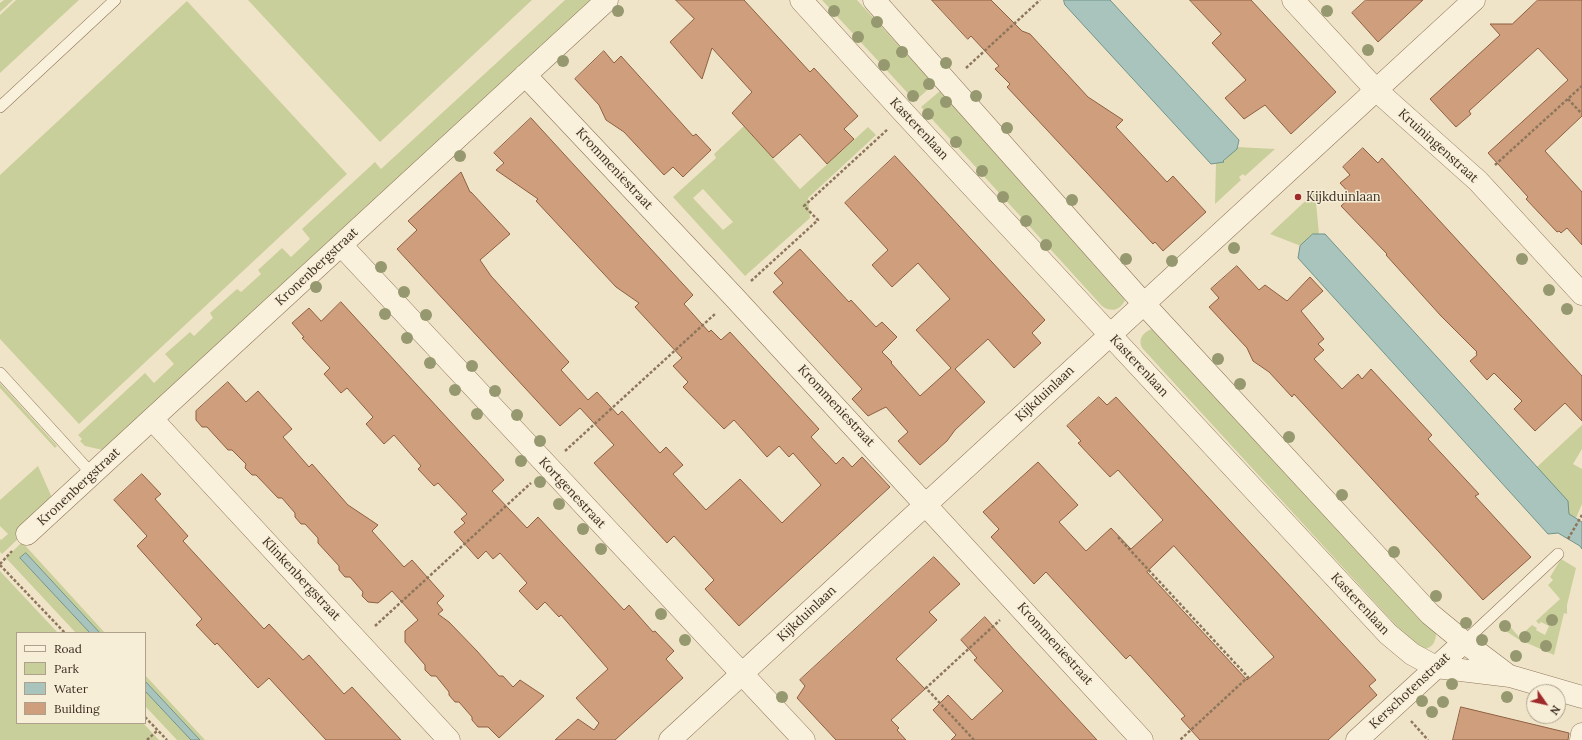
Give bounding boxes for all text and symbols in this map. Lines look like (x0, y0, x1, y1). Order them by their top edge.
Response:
street label: Kasterenlaan (886, 95, 952, 163)
street label: Kruiningenstraat (1395, 106, 1481, 186)
street label: Krommeniestraat (572, 125, 656, 213)
place label: Kijkduinlaan (1306, 189, 1381, 205)
marker: Kijkduinlaan (1293, 192, 1303, 202)
street label: Kronenbergstraat (272, 225, 362, 309)
street label: Kasterenlaan (1106, 332, 1172, 400)
street label: Krommeniestraat (794, 362, 878, 450)
street label: Kijkduinlaan (1012, 363, 1078, 425)
street label: Kronenbergstraat (34, 445, 124, 529)
street label: Kortgenestraat (535, 454, 609, 532)
street label: Klinkenbergstraat (258, 534, 344, 624)
street label: Kasterenlaan (1327, 570, 1393, 638)
street label: Kijkduinlaan (774, 583, 840, 645)
street label: Krommeniestraat (1014, 599, 1096, 689)
legend (16, 632, 146, 724)
text: Road (54, 641, 82, 656)
street label: Kerschotenstraat (1366, 650, 1454, 732)
text: Park (54, 661, 79, 676)
text: Water (54, 681, 88, 696)
north arrow (1526, 684, 1566, 724)
text: Building (54, 701, 100, 716)
text: N (1547, 703, 1563, 718)

